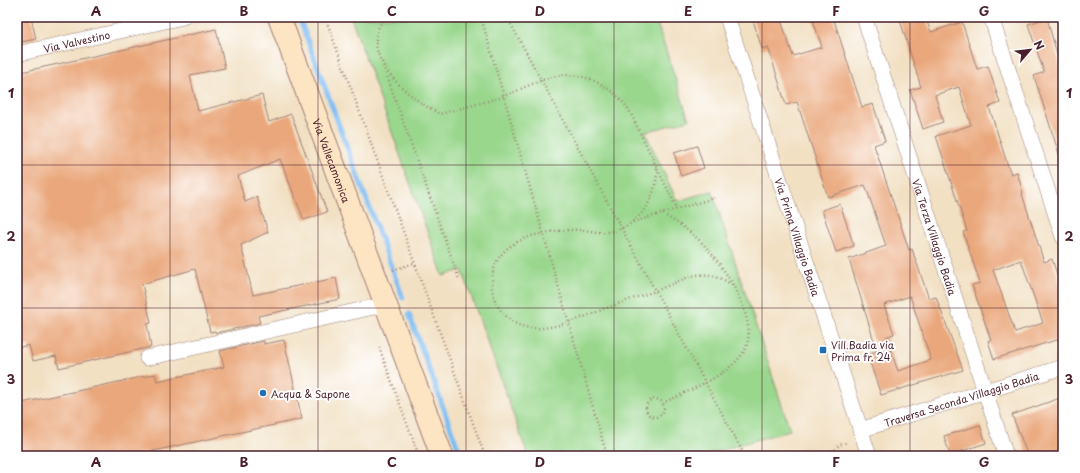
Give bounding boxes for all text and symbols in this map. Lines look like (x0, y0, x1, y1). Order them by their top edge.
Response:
text: A (91, 1, 101, 20)
text: B (240, 1, 249, 20)
text: C (387, 1, 397, 20)
text: D (535, 1, 545, 20)
text: E (684, 1, 692, 20)
text: F (832, 1, 840, 20)
text: G (979, 1, 989, 20)
street label: Via Valvestino (42, 26, 112, 55)
north arrow (1010, 30, 1050, 70)
text: N (1030, 37, 1049, 53)
text: 1 (8, 83, 14, 102)
text: 1 (1066, 83, 1072, 102)
street label: Via Vallecamonica (310, 116, 355, 205)
street label: Via Prima Villaggio Badia (772, 176, 824, 298)
street label: Via Terza Villaggio Badia (909, 177, 961, 298)
text: 2 (6, 226, 16, 245)
text: 2 (1064, 226, 1074, 245)
place label: Vill.Badia via Prima fr. 24 (831, 337, 895, 364)
marker: Vill.Badia via Prima fr. 24 (818, 345, 828, 355)
street label: Traversa Seconda Villaggio Badia (882, 367, 1041, 430)
text: 3 (7, 369, 16, 388)
text: 3 (1065, 369, 1074, 388)
place label: Acqua & Sapone (271, 386, 350, 401)
marker: Acqua & Sapone (258, 388, 268, 398)
text: A (91, 452, 101, 471)
text: B (240, 452, 249, 471)
text: C (387, 452, 397, 471)
text: D (535, 452, 545, 471)
text: E (684, 452, 692, 471)
text: F (832, 452, 840, 471)
text: G (979, 452, 989, 471)

